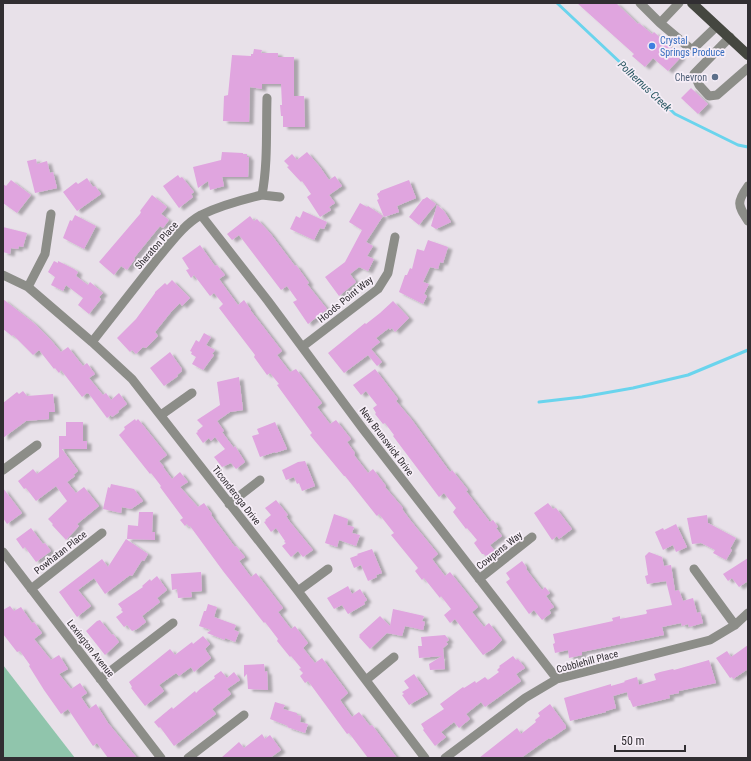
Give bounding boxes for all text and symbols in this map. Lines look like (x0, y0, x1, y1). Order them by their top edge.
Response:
place label: Crystal Springs Produce (660, 35, 725, 58)
marker: Crystal Springs Produce (647, 41, 657, 51)
water label: Polhemus Creek (615, 58, 674, 115)
place label: Chevron (675, 72, 707, 83)
marker: Chevron (710, 72, 720, 82)
street label: Sheraton Place (133, 219, 180, 271)
street label: Hoods Point Way (316, 274, 375, 325)
street label: New Brunswick Drive (357, 405, 416, 478)
street label: Ticonderoga Drive (210, 464, 263, 527)
street label: Powhatan Place (32, 528, 89, 576)
street label: Cowpens Way (474, 529, 524, 572)
street label: Lexington Avenue (65, 617, 117, 679)
street label: Cobblehill Place (555, 648, 620, 675)
scale bar (615, 727, 685, 753)
text: 50 m (621, 734, 645, 748)

